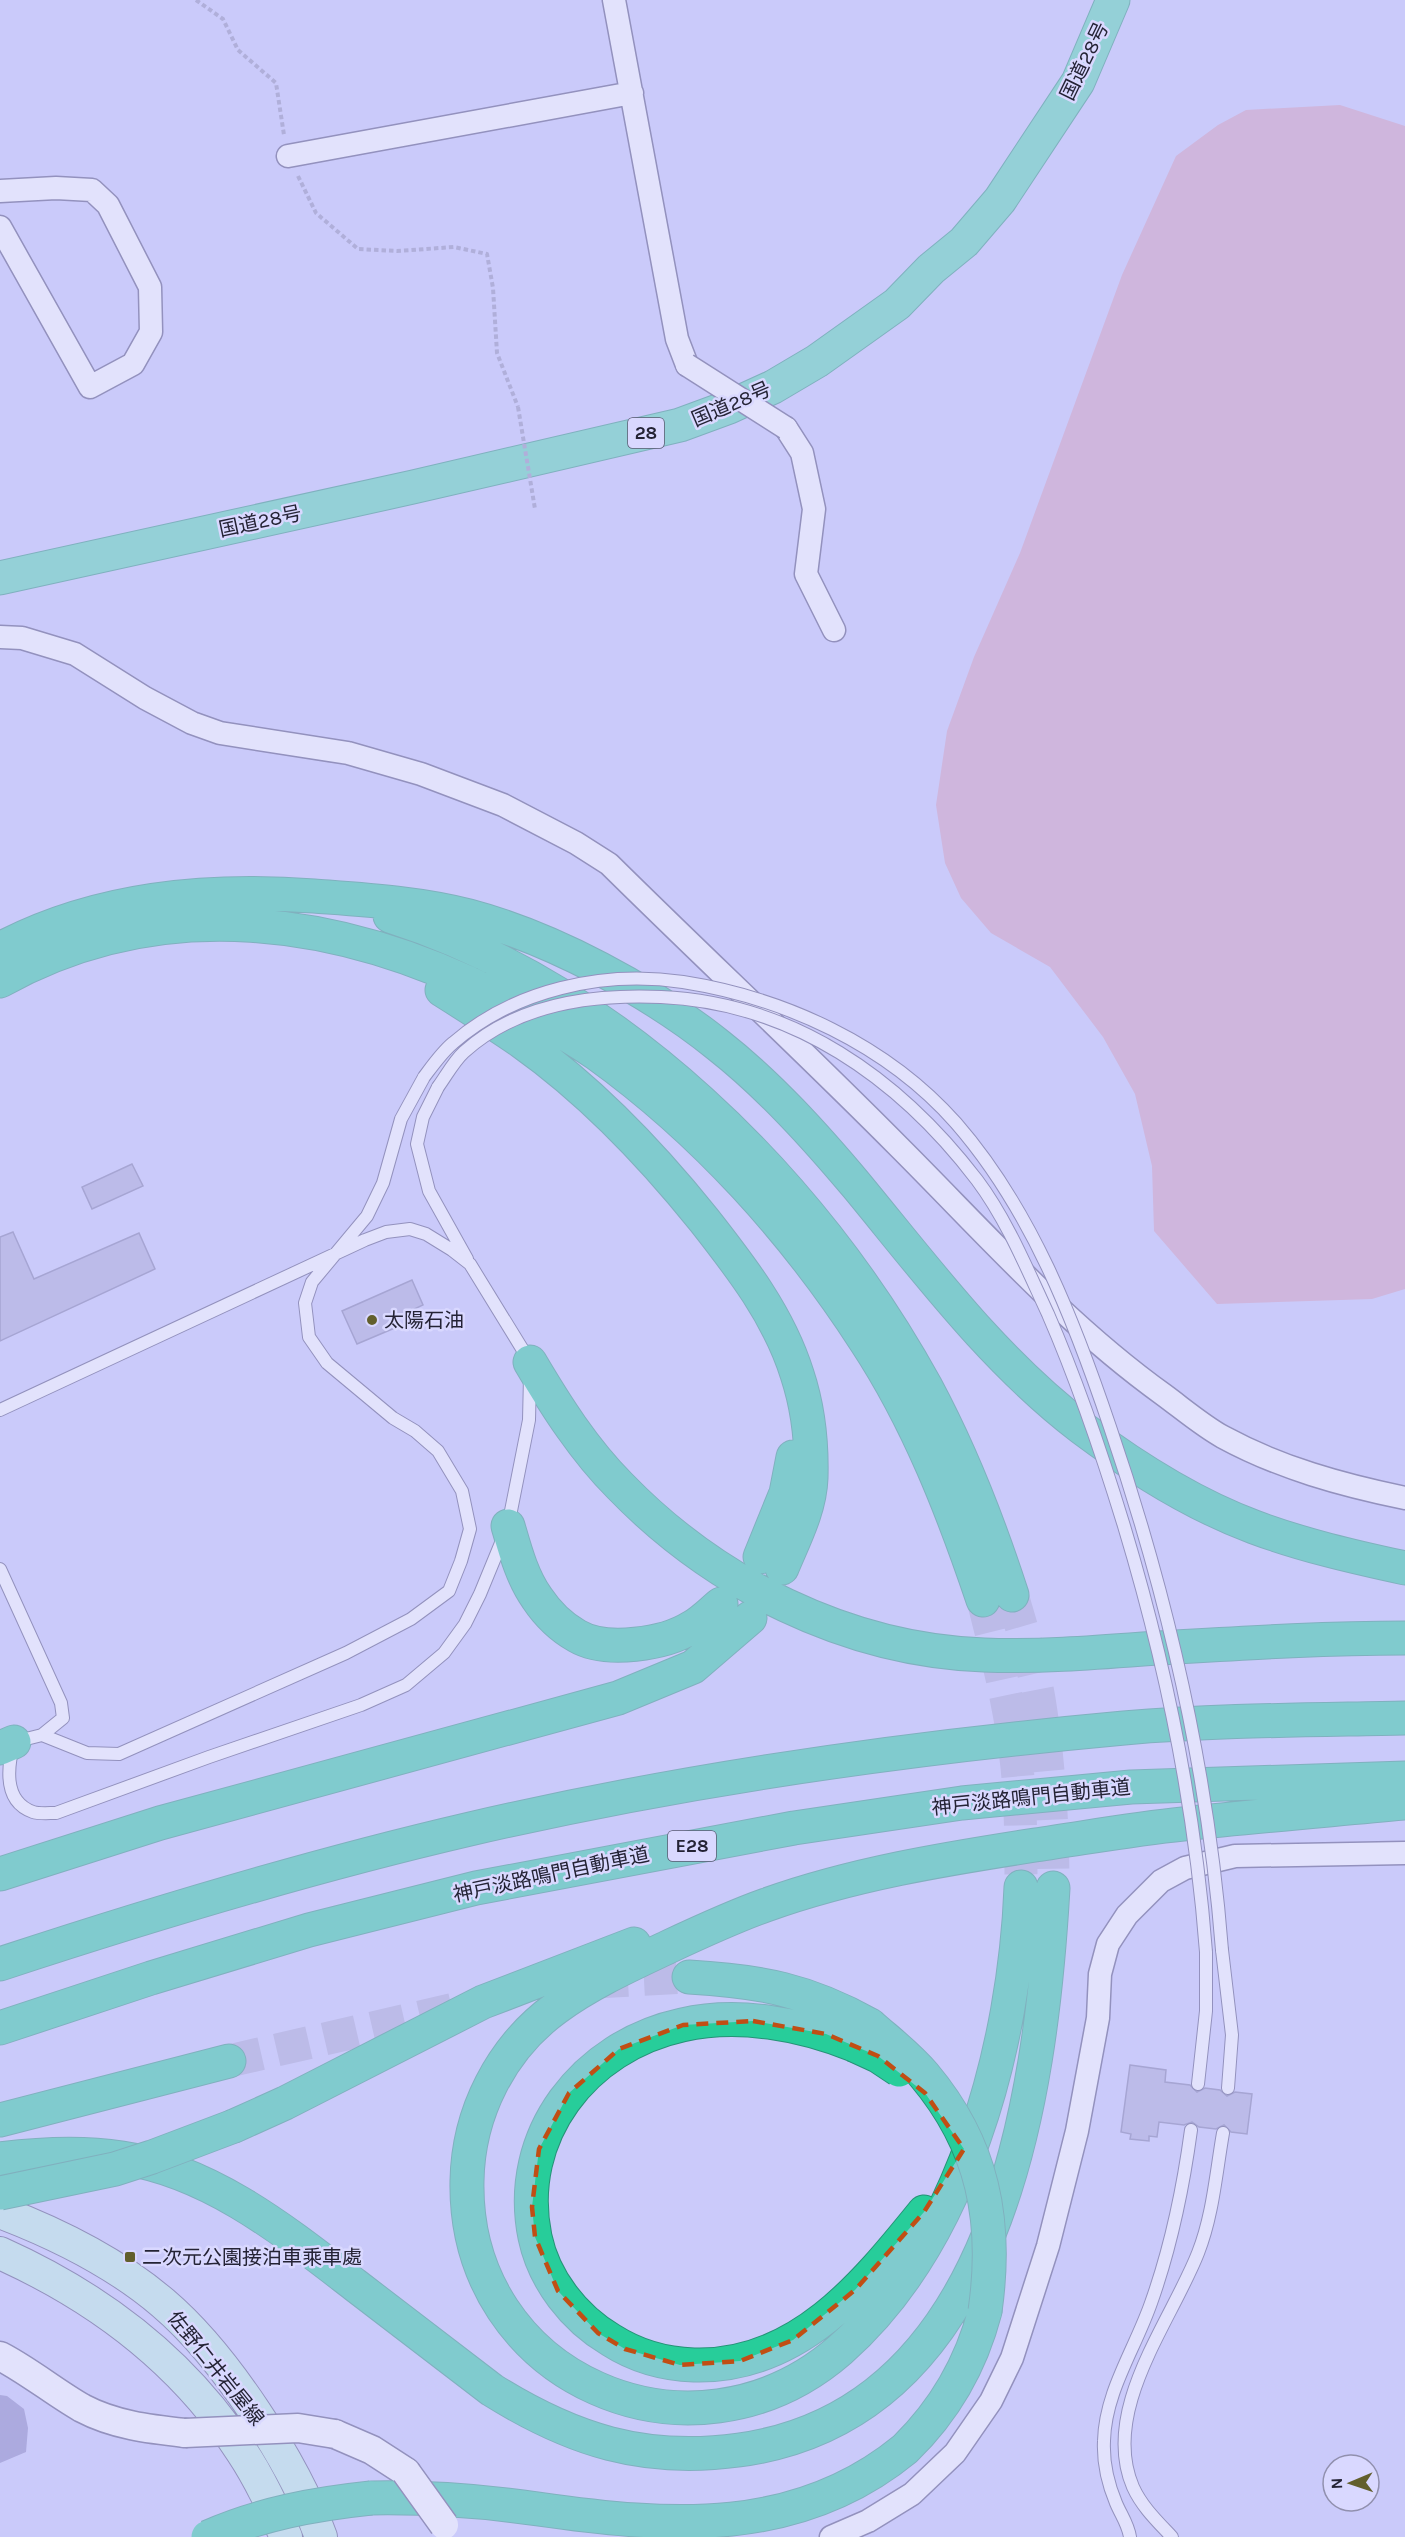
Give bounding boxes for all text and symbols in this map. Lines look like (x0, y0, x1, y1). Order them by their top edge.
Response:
street label: 国道28号 (1056, 18, 1113, 104)
street label: 国道28号 (688, 377, 774, 431)
road number: 28 (628, 418, 664, 448)
street label: 国道28号 (217, 502, 304, 541)
place label: 太陽石油 (384, 1309, 464, 1332)
marker: 太陽石油 (365, 1313, 379, 1327)
street label: 神戸淡路鳴門自動車道 (930, 1776, 1132, 1819)
road number: E28 (668, 1831, 716, 1861)
street label: 神戸淡路鳴門自動車道 (451, 1842, 651, 1907)
place label: 二次元公園接泊車乘車處 (142, 2246, 362, 2269)
marker: 二次元公園接泊車乘車處 (123, 2250, 137, 2264)
street label: 佐野仁井岩屋線 (163, 2307, 269, 2430)
north arrow (1321, 2453, 1381, 2513)
text: N (1327, 2477, 1346, 2490)

